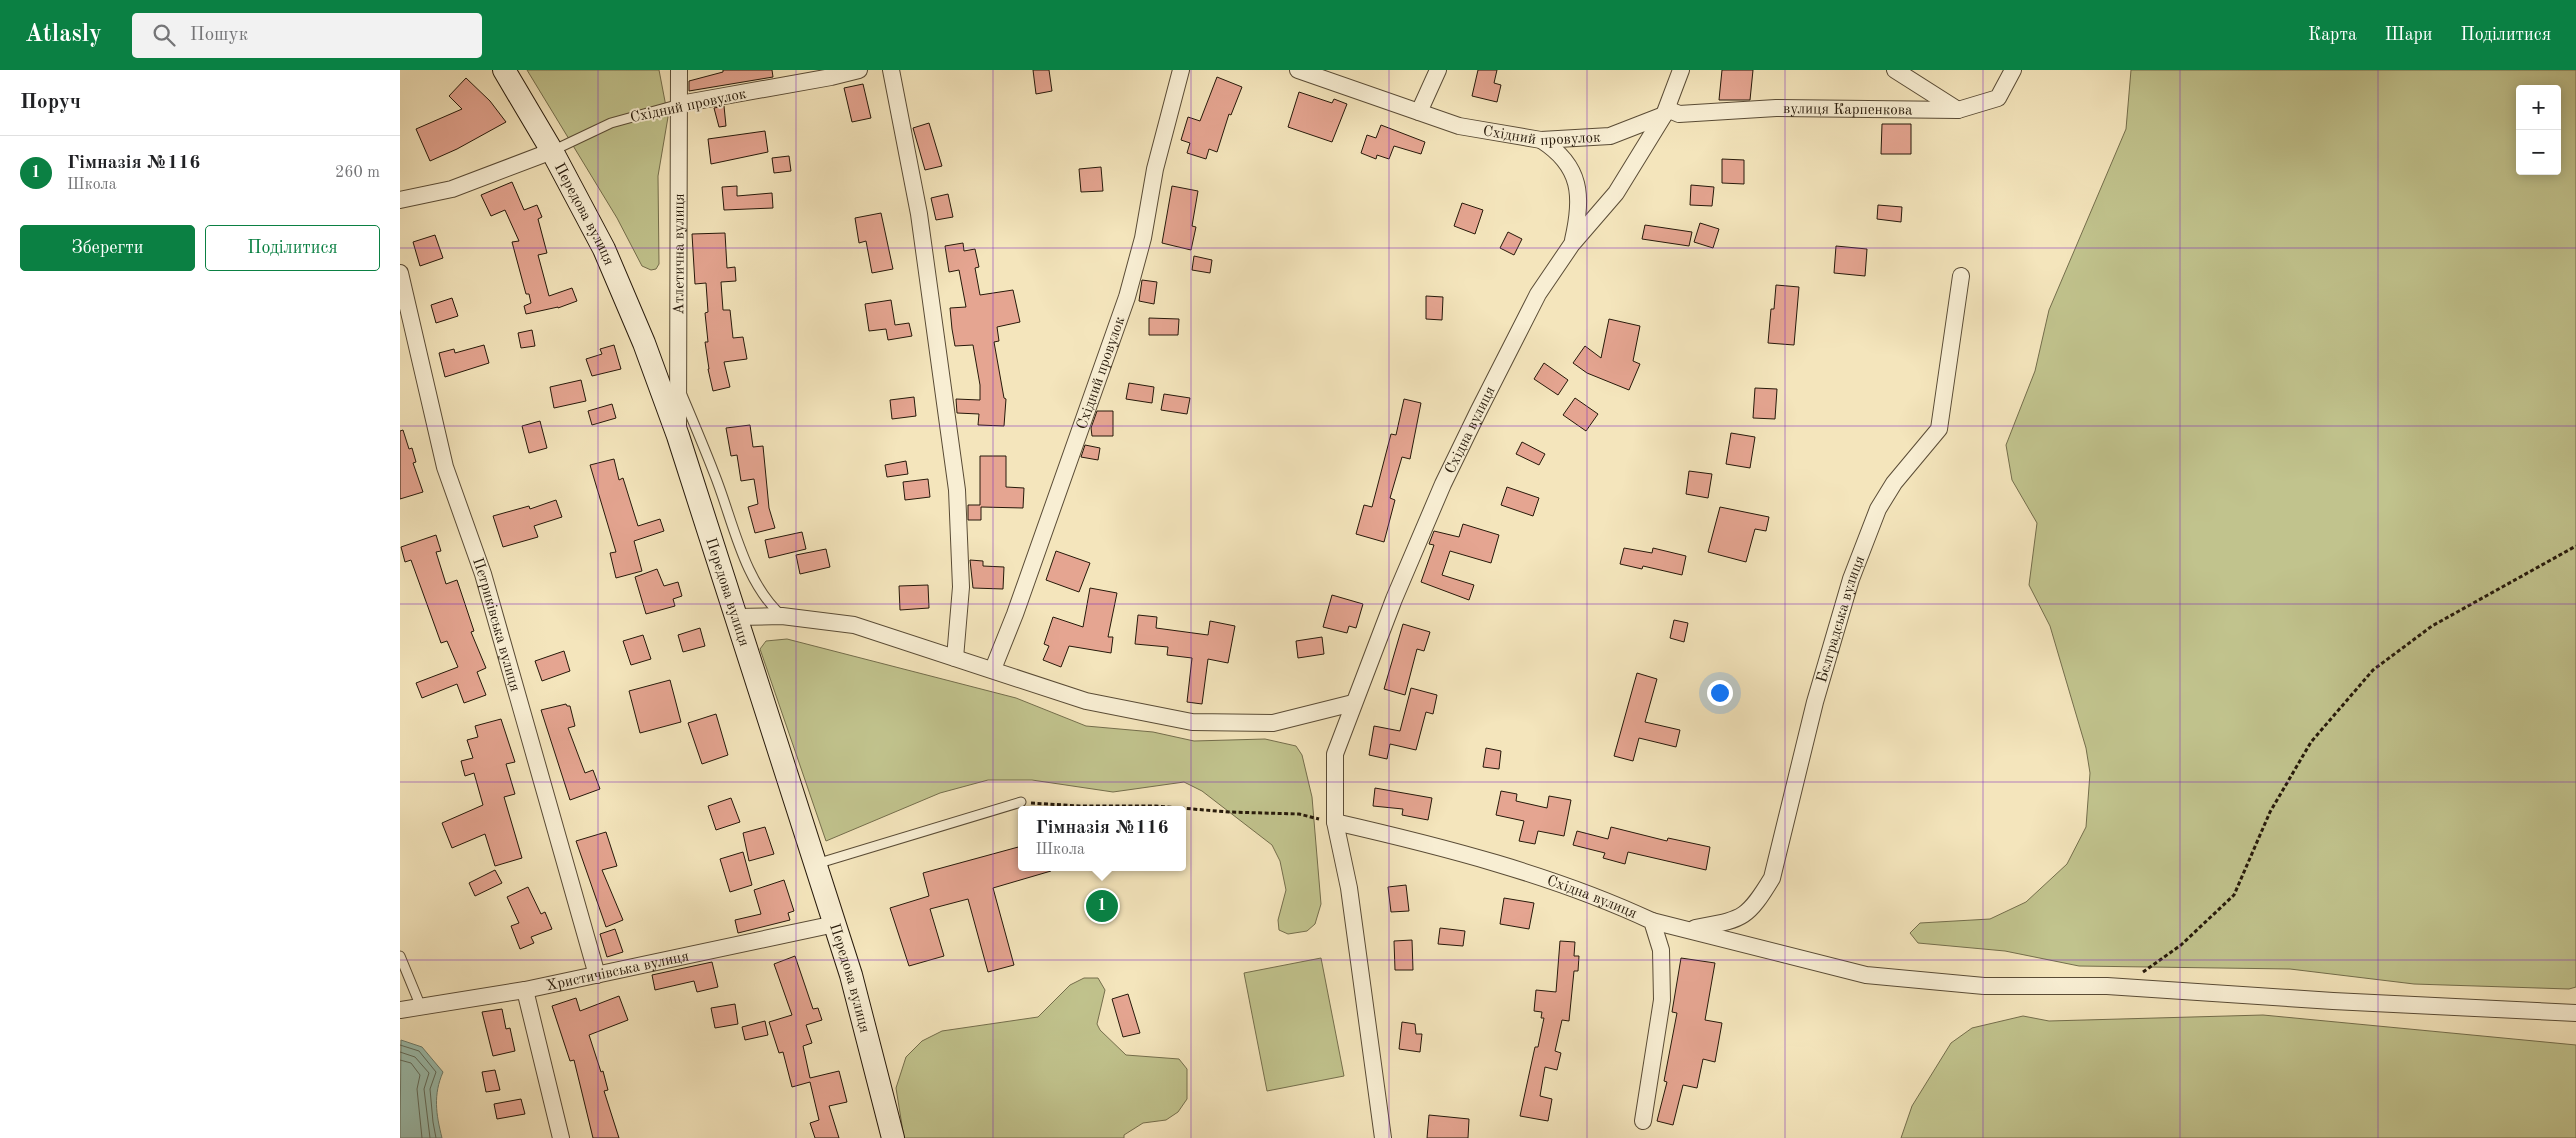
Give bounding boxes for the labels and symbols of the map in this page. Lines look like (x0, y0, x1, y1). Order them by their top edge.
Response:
street label: Східний провулок (629, 87, 748, 126)
street label: вулиця Карпенкова (1783, 102, 1913, 119)
street label: Східний провулок (1482, 124, 1601, 149)
street label: Передова вулиця (551, 161, 616, 268)
street label: Атлетична вулиця (672, 193, 688, 315)
street label: Східний провулок (1075, 315, 1129, 432)
street label: Східна вулиця (1443, 384, 1499, 476)
street label: Передова вулиця (702, 536, 751, 649)
street label: Бєлградська вулиця (1815, 554, 1868, 685)
street label: Петриківська вулиця (469, 556, 522, 694)
your location (1707, 680, 1733, 706)
street label: Східна вулиця (1545, 874, 1639, 922)
pin: 1 (1086, 887, 1118, 925)
street label: Передова вулиця (826, 922, 872, 1035)
street label: Христичівська вулиця (545, 949, 691, 994)

